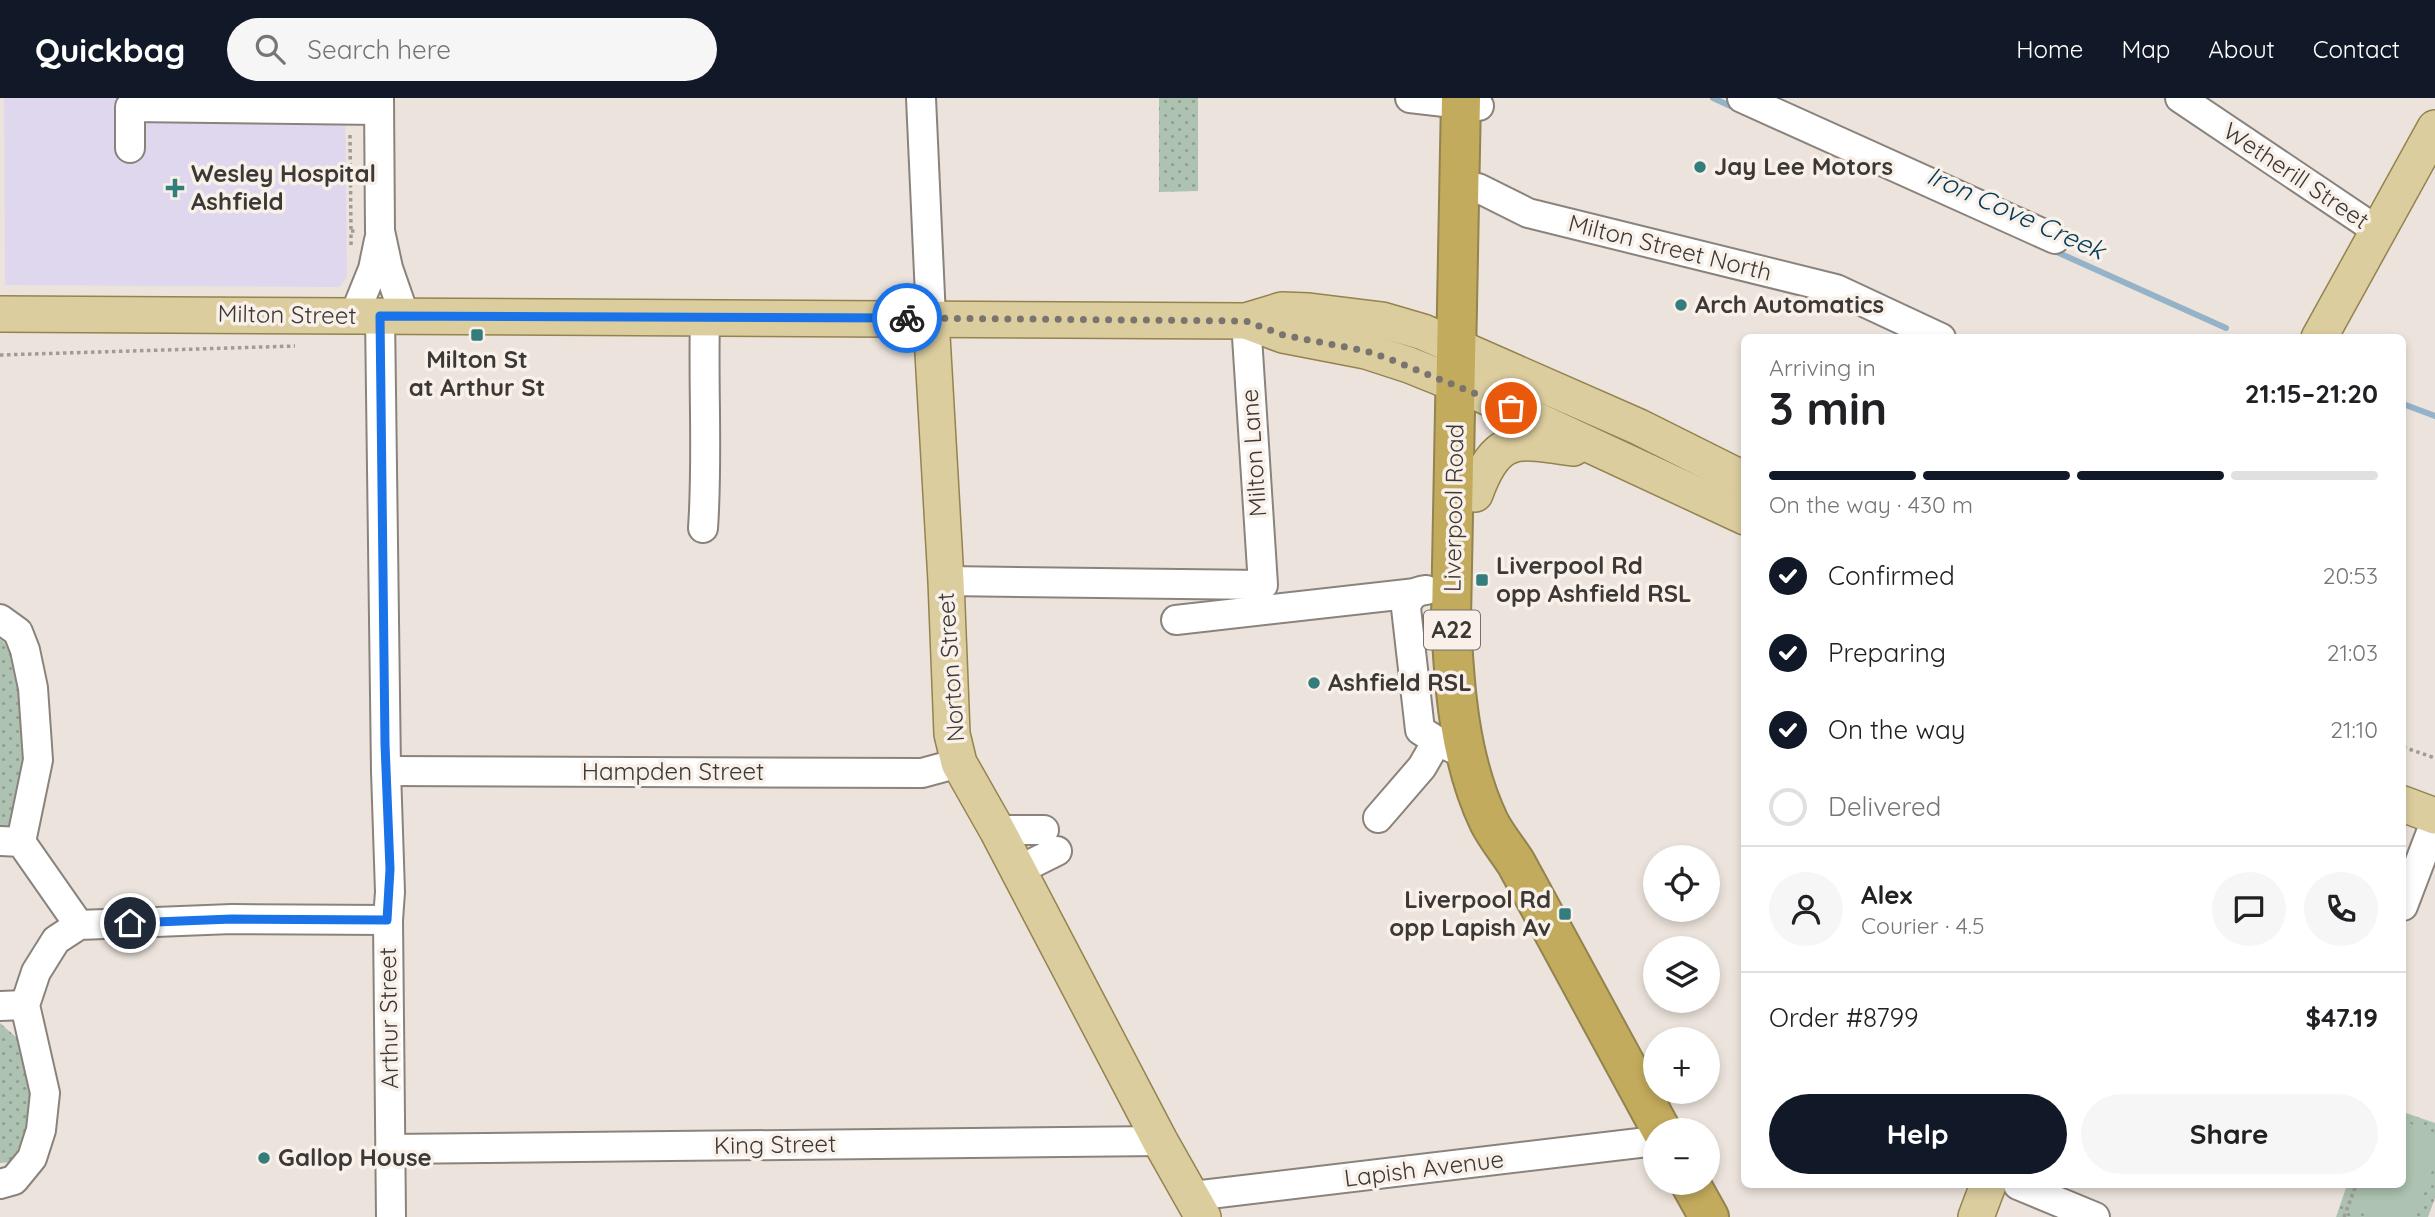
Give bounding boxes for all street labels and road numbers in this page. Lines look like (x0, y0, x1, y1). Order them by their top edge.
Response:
street label: Wetherill Street (2218, 115, 2375, 235)
street label: Milton Street North (1565, 207, 1775, 287)
street label: Milton Street (217, 298, 357, 330)
street label: Milton Lane (1234, 388, 1272, 518)
street label: Liverpool Road (1437, 424, 1469, 592)
street label: Norton Street (930, 591, 970, 743)
road number: A22 (1424, 610, 1480, 650)
street label: Hampden Street (582, 756, 764, 786)
street label: Arthur Street (372, 947, 404, 1089)
street label: King Street (714, 1128, 836, 1160)
street label: Lapish Avenue (1342, 1143, 1505, 1193)

